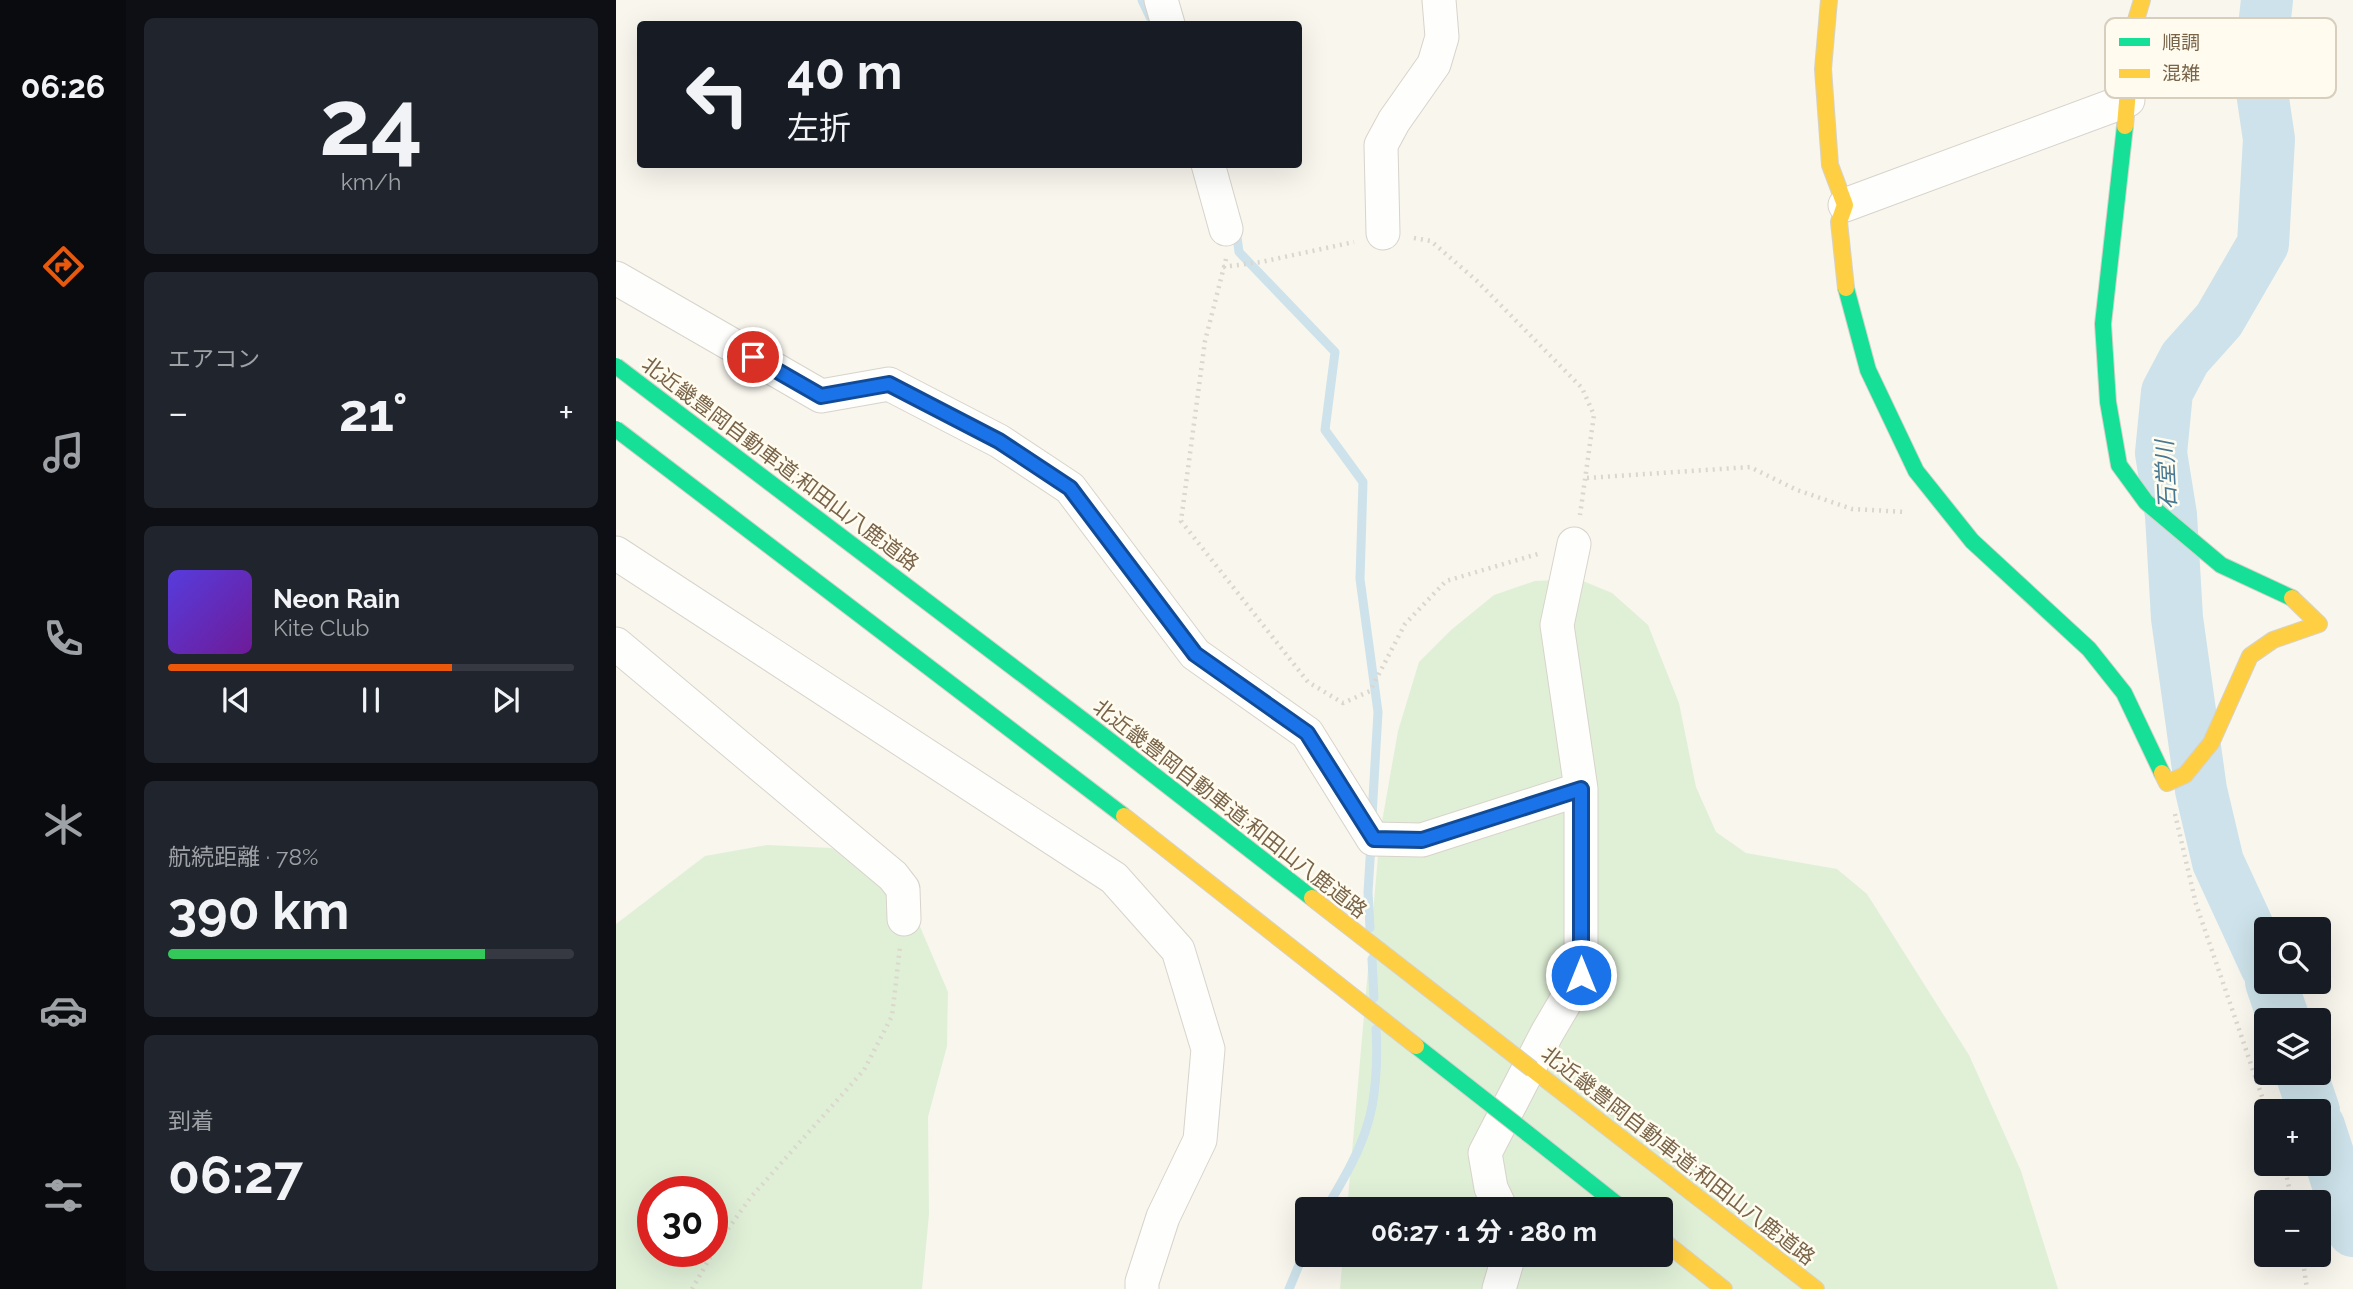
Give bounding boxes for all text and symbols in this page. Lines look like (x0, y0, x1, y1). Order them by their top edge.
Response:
legend (2105, 18, 2336, 98)
text: 順調 (2162, 31, 2200, 53)
text: 40 m (787, 43, 902, 100)
icon: left (672, 49, 763, 140)
text: 混雑 (2162, 62, 2200, 84)
text: 06:26 (21, 68, 105, 105)
text: 24 (319, 69, 423, 176)
text: 左折 (787, 109, 851, 146)
text: km/h (341, 168, 401, 195)
icon: directions (39, 242, 88, 291)
pin (723, 327, 783, 387)
icon: arrive (734, 338, 772, 376)
text: エアコン (168, 345, 260, 372)
street label: 北近畿豊岡自動車道;和田山八鹿道路 (637, 351, 924, 576)
text: 21° (339, 382, 408, 443)
text: − (168, 390, 188, 435)
text: + (558, 390, 574, 435)
icon: music (39, 428, 88, 477)
water label: 石堂川 (2150, 437, 2181, 510)
text: Neon Rain (273, 584, 400, 614)
icon: phone (39, 614, 88, 663)
text: Kite Club (273, 614, 370, 641)
icon: previous (217, 681, 255, 719)
icon: pause (352, 681, 390, 719)
icon: next (487, 681, 525, 719)
street label: 北近畿豊岡自動車道;和田山八鹿道路 (1089, 694, 1372, 923)
icon: climate (39, 800, 88, 849)
text: 航続距離 · 78% (168, 843, 318, 870)
text: 390 km (168, 880, 349, 941)
map controls (2254, 917, 2331, 1267)
button: search (2254, 917, 2331, 994)
position arrow (1544, 938, 1618, 1012)
icon: car (39, 986, 88, 1035)
button: layers (2254, 1008, 2331, 1085)
street label: 北近畿豊岡自動車道;和田山八鹿道路 (1537, 1041, 1820, 1270)
button: + (2254, 1099, 2331, 1176)
text: 到着 (168, 1107, 214, 1134)
text: 06:27 (168, 1144, 303, 1205)
icon: filters (39, 1171, 88, 1220)
speed limit sign: 30 (637, 1176, 728, 1267)
button: − (2254, 1190, 2331, 1267)
text: 06:27 · 1 分 · 280 m (1371, 1217, 1597, 1247)

